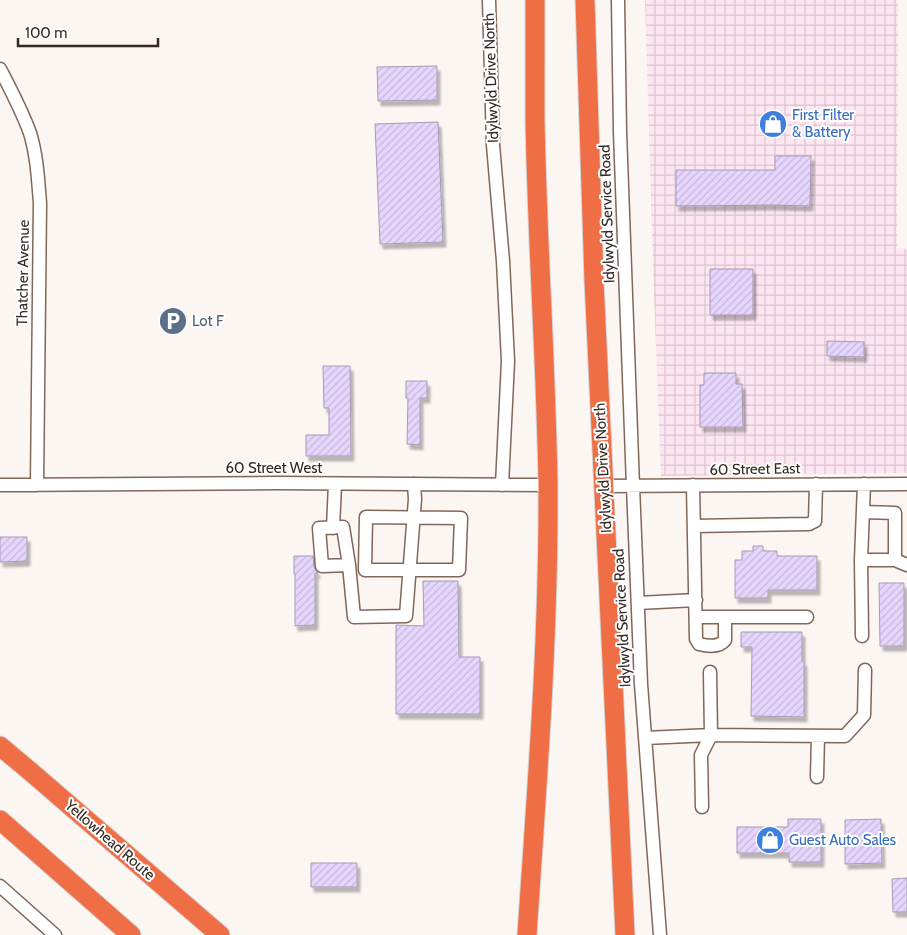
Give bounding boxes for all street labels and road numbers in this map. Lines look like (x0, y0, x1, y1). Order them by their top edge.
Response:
street label: Idylwyld Drive North (480, 13, 502, 143)
street label: Idylwyld Service Road (596, 144, 618, 284)
street label: Thatcher Avenue (13, 219, 33, 326)
street label: Idylwyld Drive North (591, 403, 615, 533)
street label: 60 Street West (226, 459, 322, 477)
street label: 60 Street East (709, 459, 801, 479)
street label: Idylwyld Service Road (609, 548, 635, 688)
street label: Yellowhead Route (61, 795, 159, 884)

